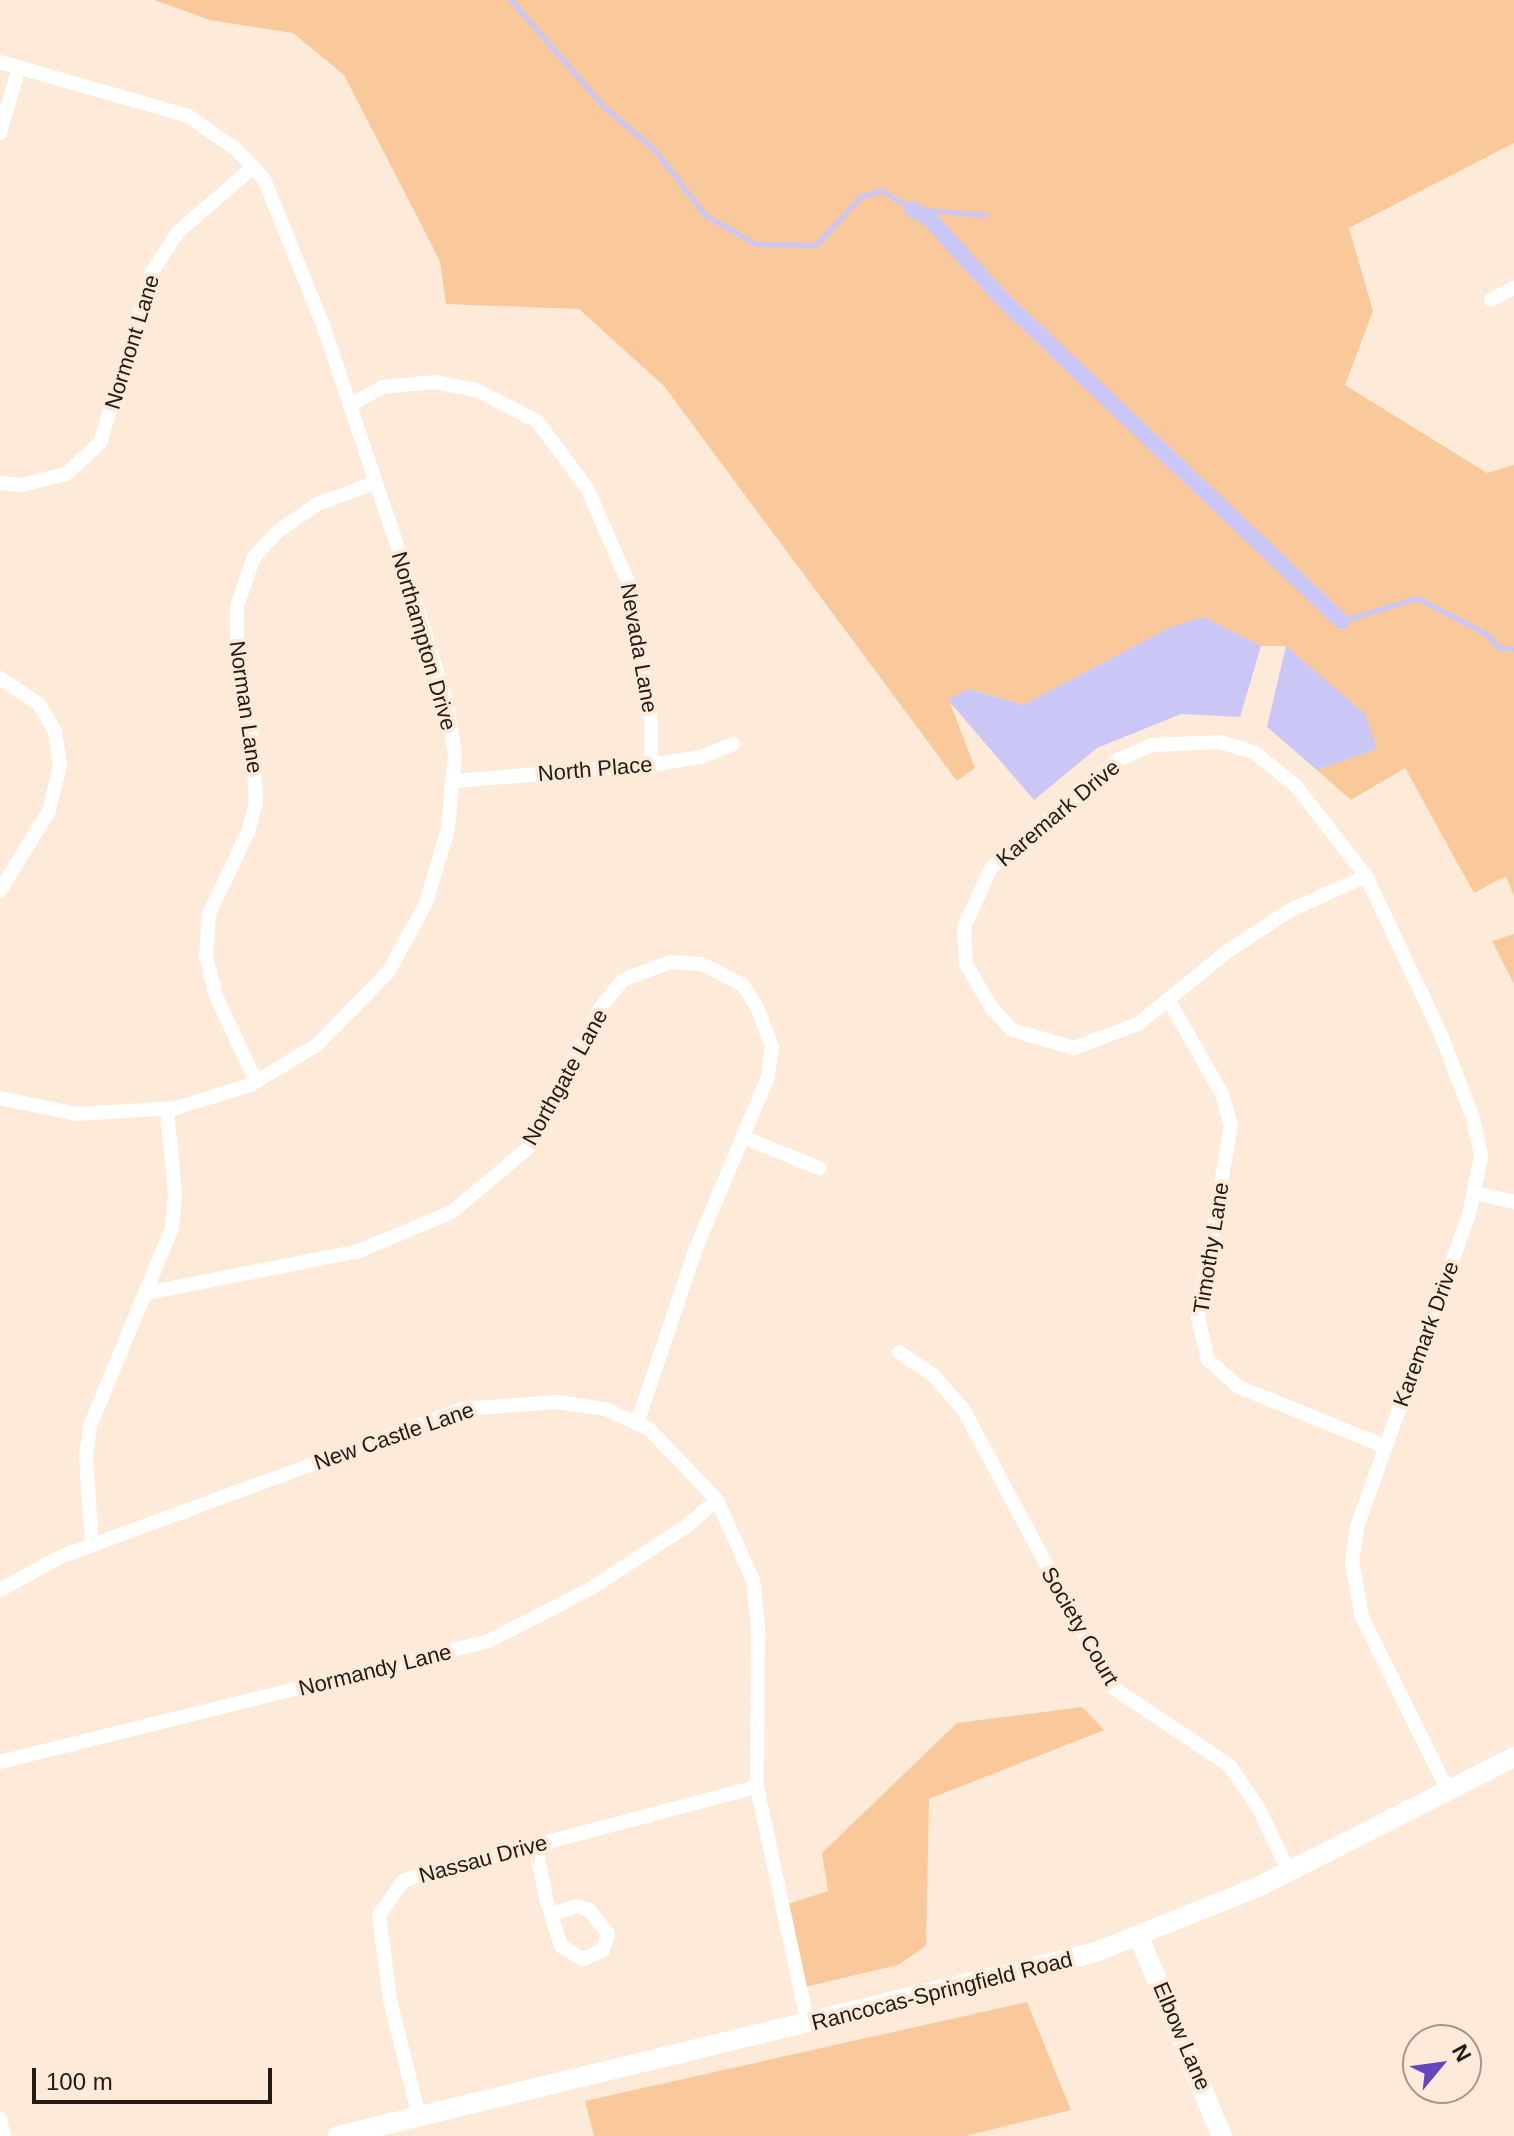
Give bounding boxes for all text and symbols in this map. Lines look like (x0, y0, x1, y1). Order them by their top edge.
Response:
street label: Normont Lane (99, 271, 165, 413)
street label: Northampton Drive (386, 549, 462, 733)
street label: Nevada Lane (615, 581, 663, 715)
street label: Norman Lane (224, 639, 268, 775)
street label: North Place (537, 751, 653, 787)
street label: Karemark Drive (991, 754, 1125, 872)
street label: Northgate Lane (517, 1004, 613, 1150)
street label: Timothy Lane (1188, 1181, 1234, 1315)
street label: Karemark Drive (1387, 1258, 1465, 1410)
street label: New Castle Lane (310, 1396, 478, 1476)
street label: Society Court (1036, 1562, 1124, 1690)
street label: Normandy Lane (296, 1638, 454, 1702)
street label: Nassau Drive (416, 1829, 550, 1889)
street label: Rancocas-Springfield Road (809, 1946, 1075, 2036)
street label: Elbow Lane (1147, 1978, 1217, 2094)
north arrow (1402, 2024, 1482, 2104)
text: N (1447, 2040, 1476, 2066)
scale bar (36, 2052, 276, 2102)
text: 100 m (46, 2068, 113, 2095)

